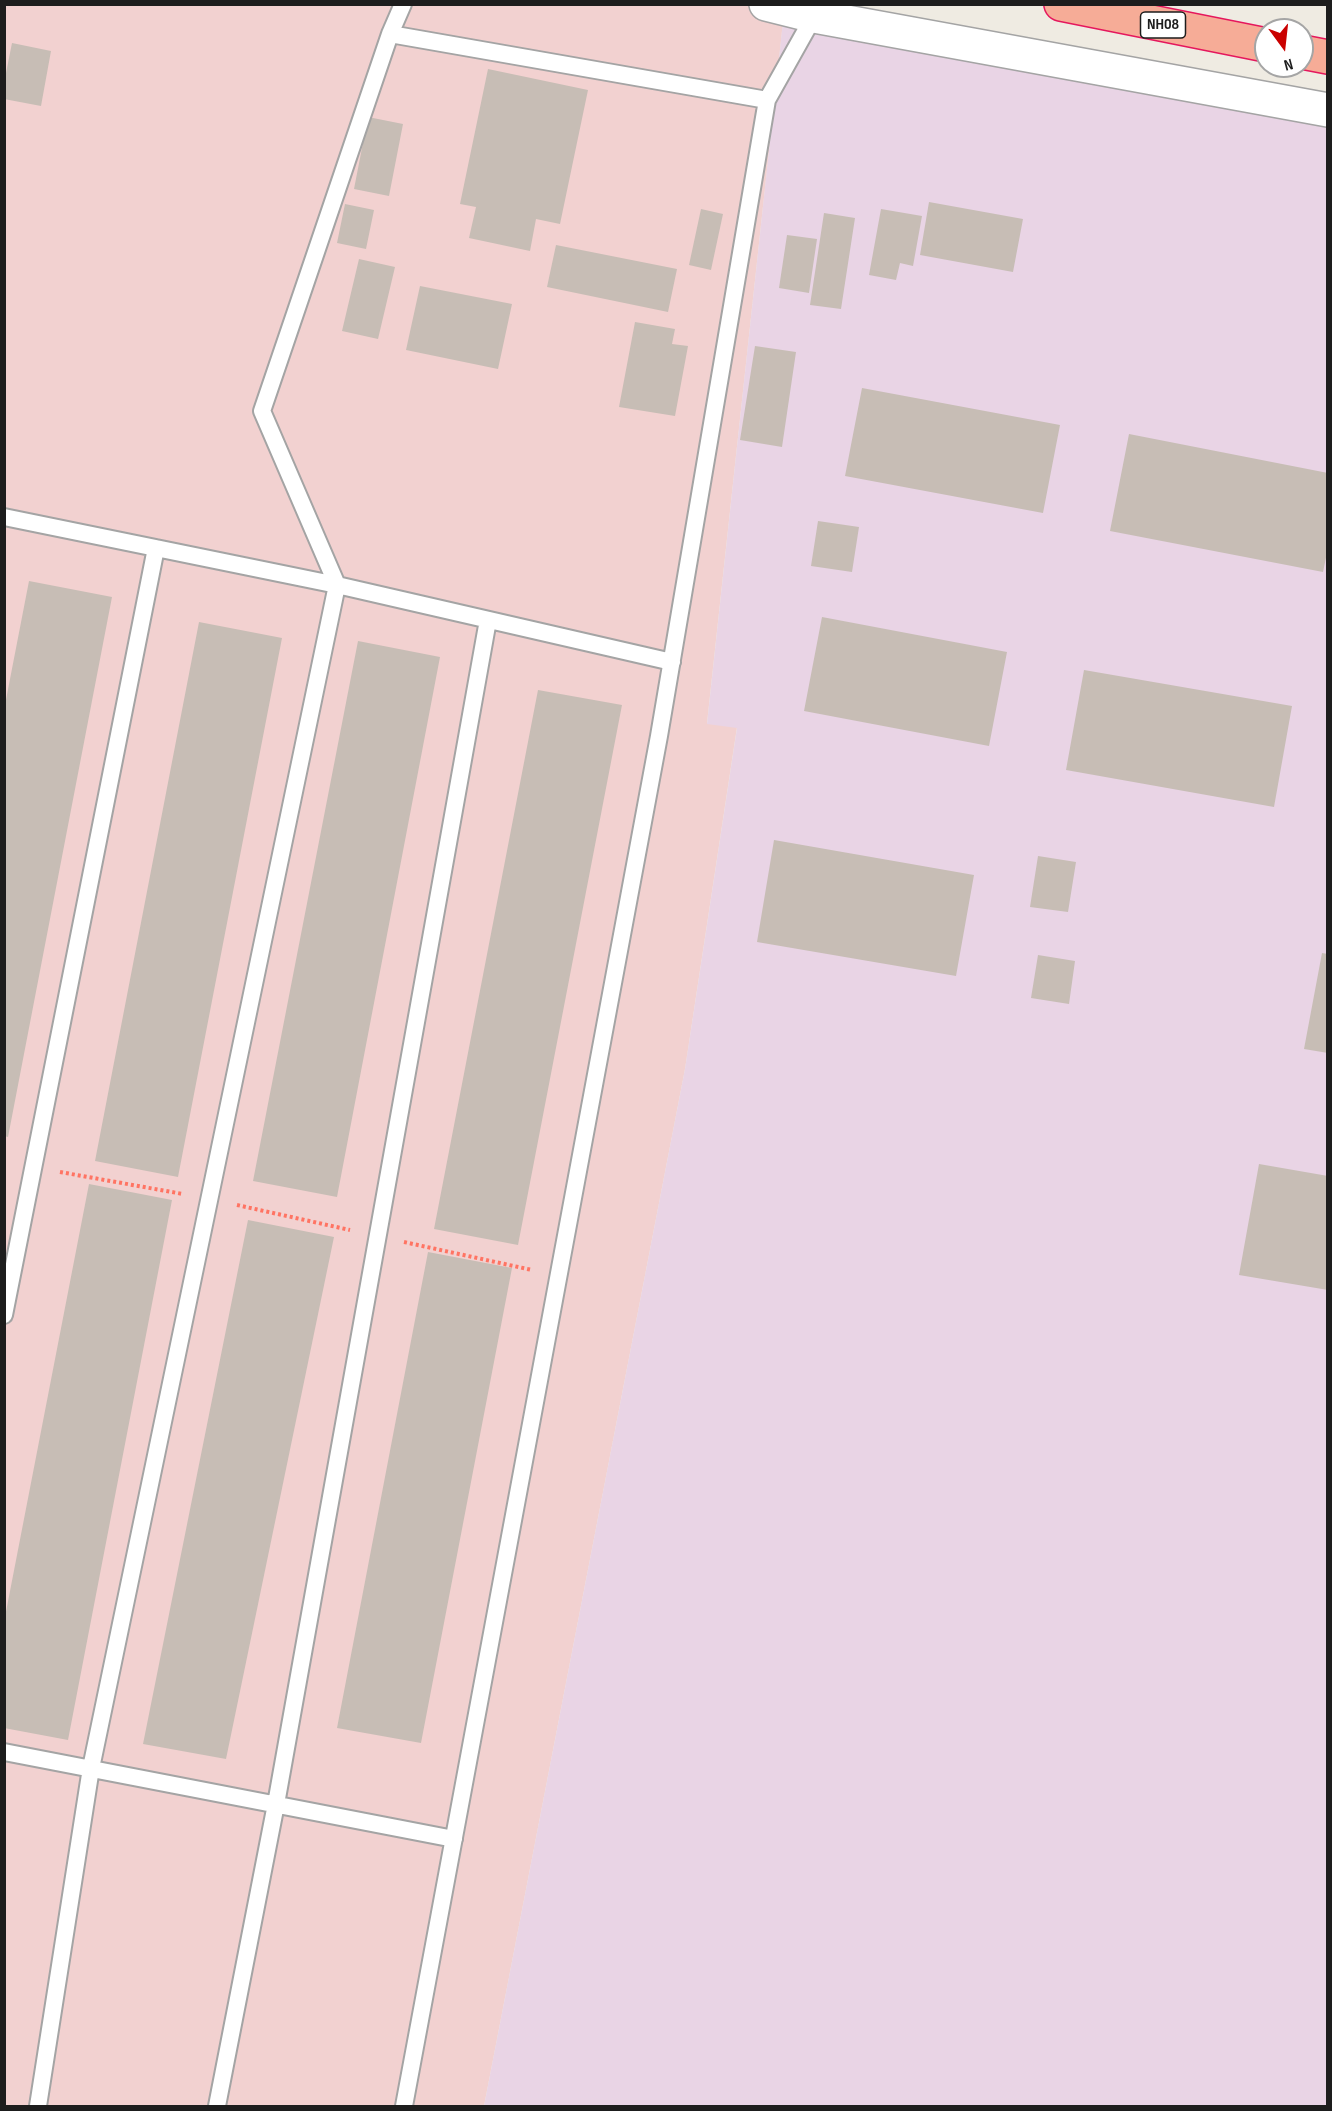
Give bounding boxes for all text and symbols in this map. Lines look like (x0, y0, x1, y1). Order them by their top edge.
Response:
road number: NH08 (1140, 12, 1186, 38)
north arrow (1254, 18, 1314, 78)
text: N (1282, 54, 1295, 74)

